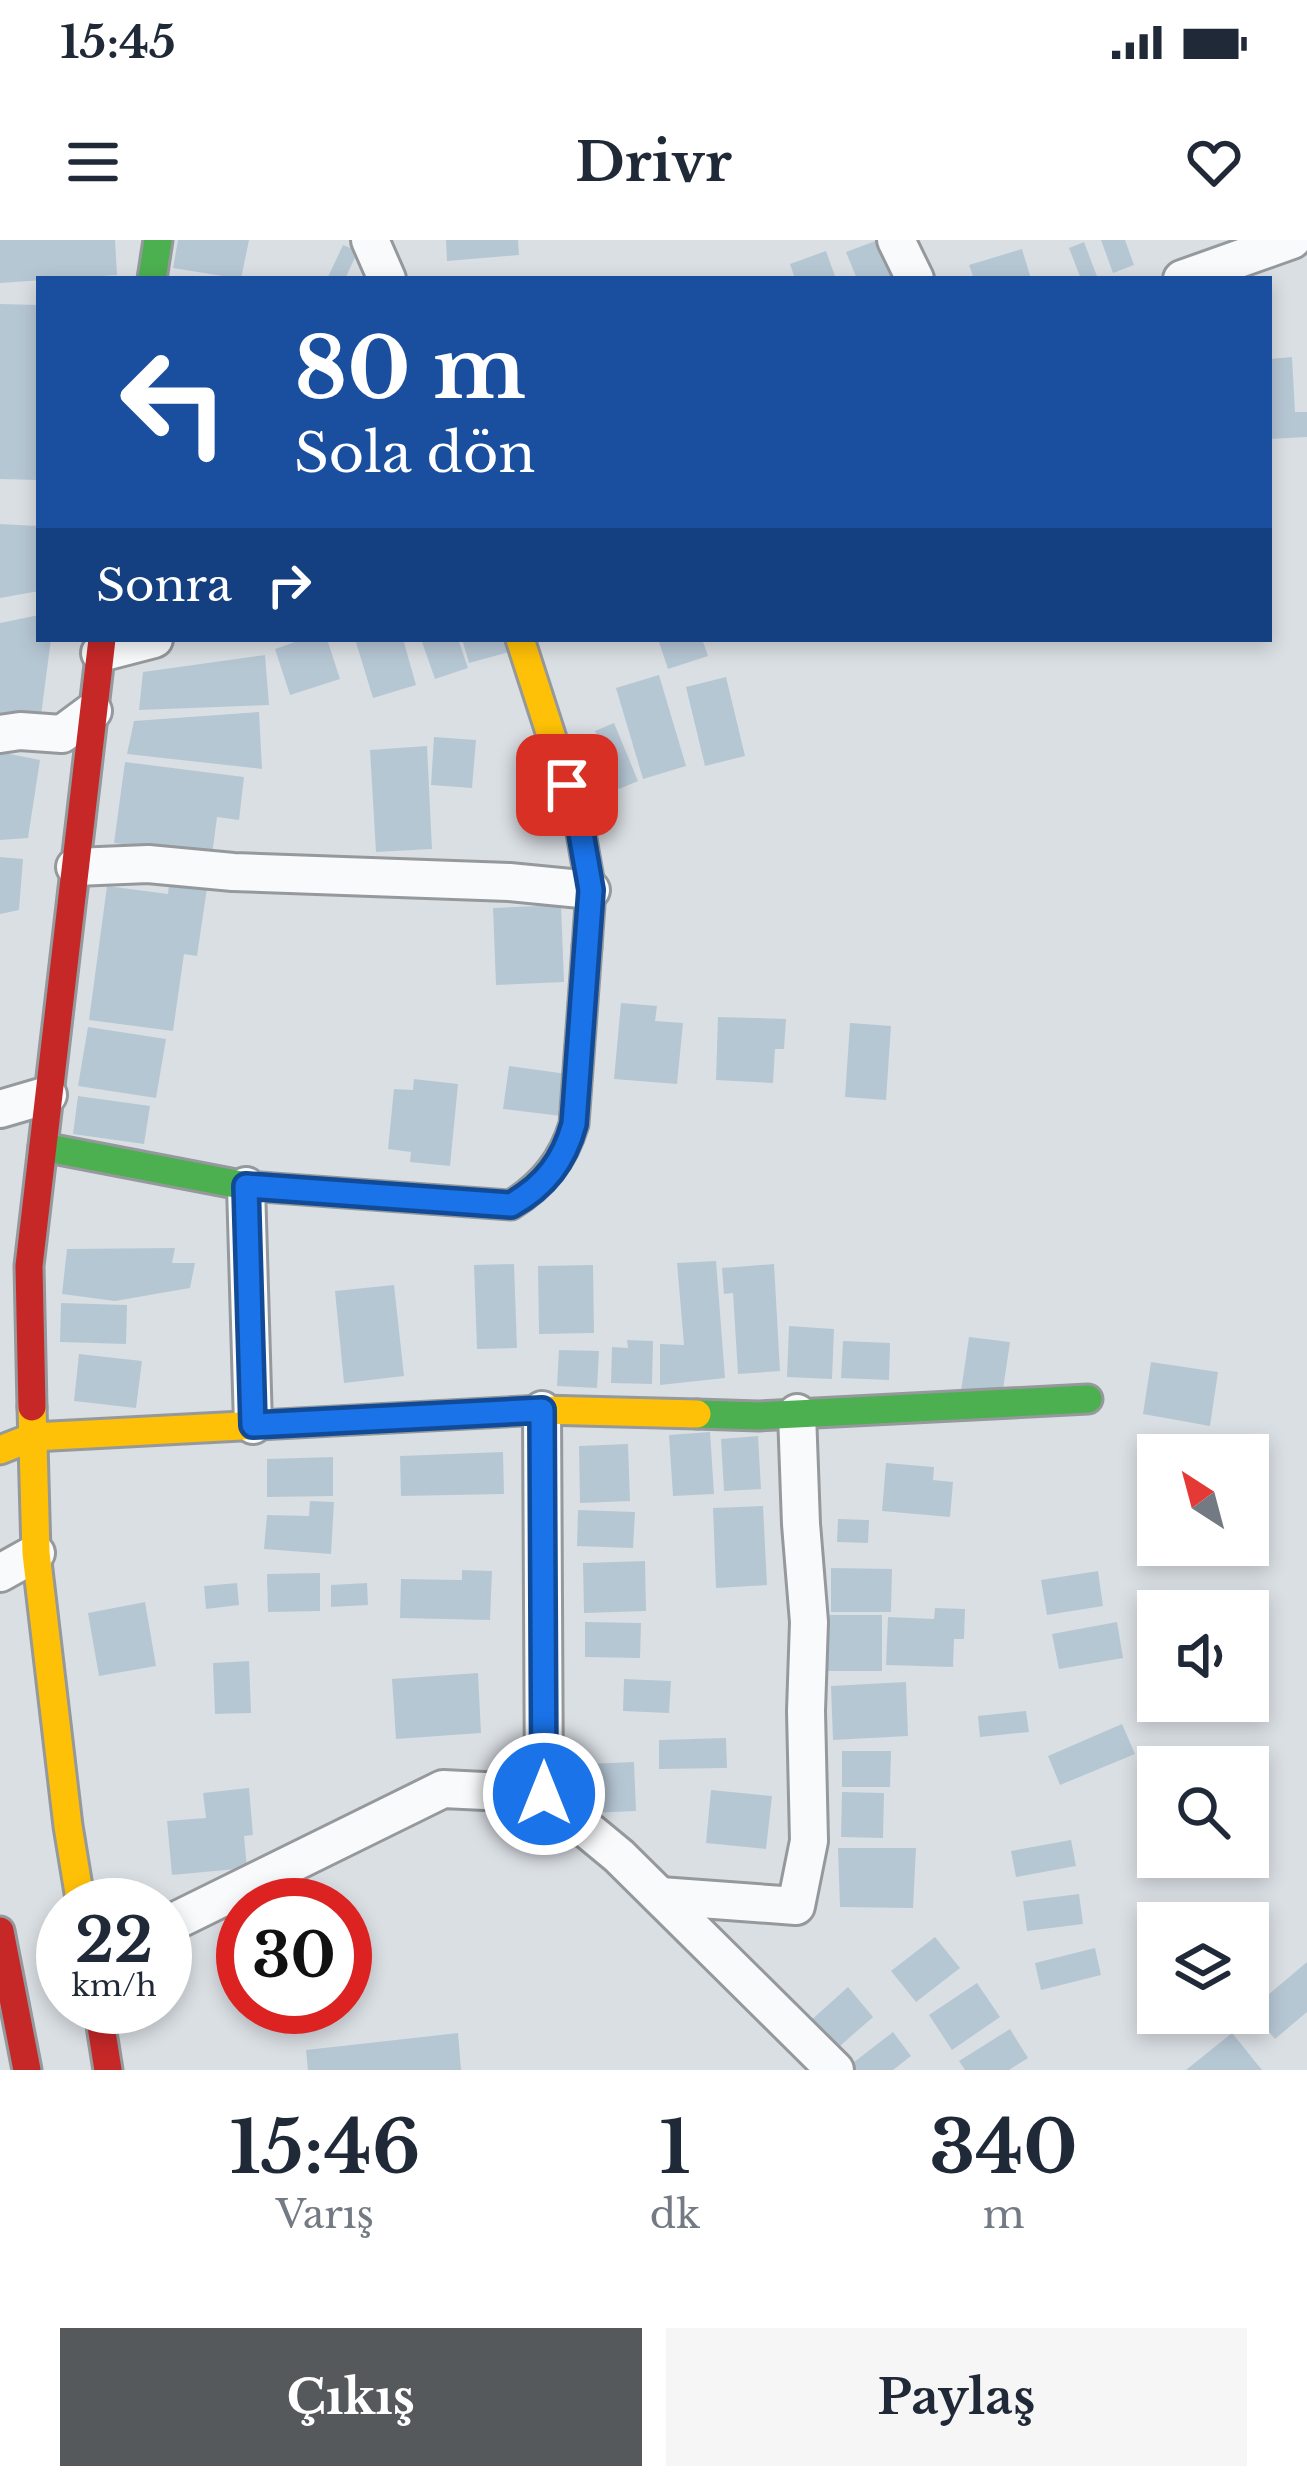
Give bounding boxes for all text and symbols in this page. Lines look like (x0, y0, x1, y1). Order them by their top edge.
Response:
text: 15:45 (60, 14, 176, 70)
icon: menu (60, 129, 126, 195)
text: Drivr (575, 129, 732, 196)
icon: heart (1181, 129, 1247, 195)
text: 80 m (294, 317, 526, 421)
icon: left (96, 324, 252, 480)
text: Sola dön (294, 420, 536, 487)
icon: right (256, 552, 322, 618)
text: Sonra (96, 557, 232, 613)
pin (516, 734, 618, 836)
icon: arrive (534, 752, 600, 818)
north arrow (1137, 1434, 1269, 1566)
map controls (1137, 1434, 1269, 2034)
button: sound (1137, 1590, 1269, 1722)
position arrow (481, 1731, 607, 1857)
button: search (1137, 1746, 1269, 1878)
speed limit sign: 30 (216, 1878, 372, 2034)
button: layers (1137, 1902, 1269, 2034)
text: 22 (75, 1904, 153, 1978)
text: km/h (71, 1967, 157, 2004)
text: 15:46 (229, 2103, 420, 2192)
text: 1 (659, 2103, 691, 2192)
text: 340 (930, 2103, 1078, 2192)
text: Varış (276, 2190, 374, 2239)
text: dk (650, 2190, 700, 2239)
text: m (983, 2190, 1025, 2239)
button: Çıkış (60, 2328, 642, 2466)
button: Paylaş (666, 2328, 1247, 2466)

